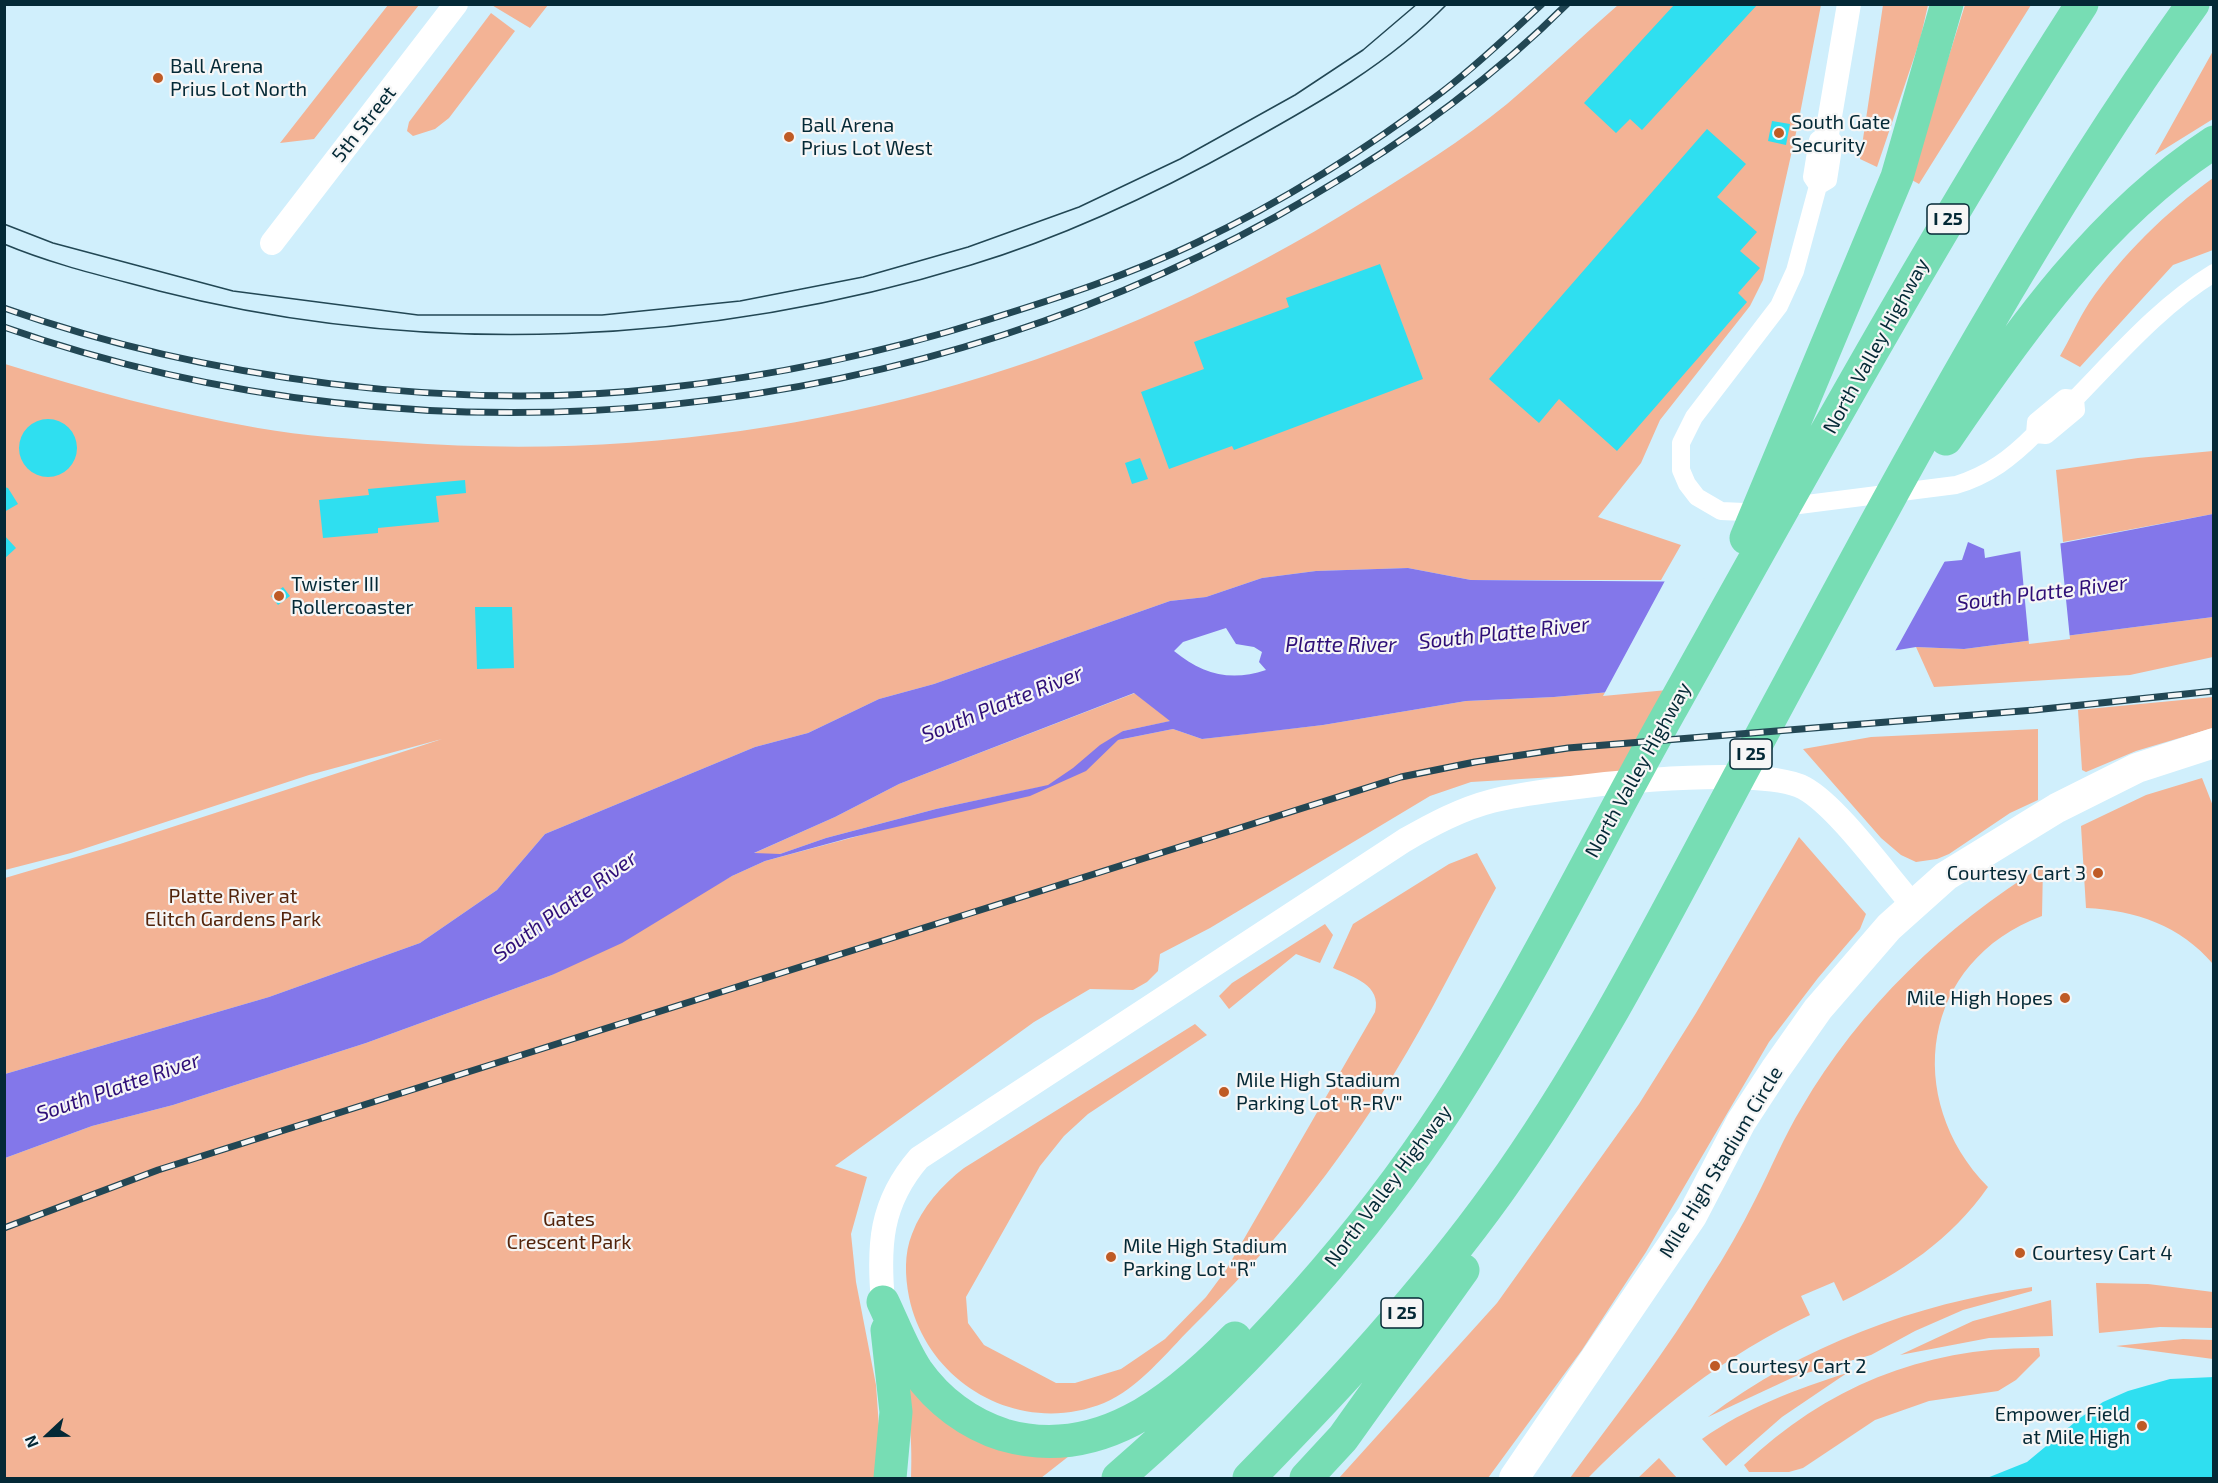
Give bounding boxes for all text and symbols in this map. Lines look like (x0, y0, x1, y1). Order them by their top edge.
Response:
place label: Ball Arena Prius Lot North (170, 54, 307, 101)
marker: Ball Arena Prius Lot North (151, 71, 165, 85)
street label: 5th Street (327, 81, 401, 167)
place label: South Gate Security (1791, 110, 1891, 157)
place label: Ball Arena Prius Lot West (801, 113, 933, 160)
marker: South Gate Security (1772, 126, 1786, 140)
marker: Ball Arena Prius Lot West (782, 130, 796, 144)
road number: I 25 (1927, 204, 1969, 234)
street label: North Valley Highway (1818, 254, 1934, 438)
water label: South Platte River (1955, 570, 2129, 616)
place label: Twister III Rollercoaster (291, 572, 413, 619)
marker: Twister III Rollercoaster (272, 589, 286, 603)
water label: South Platte River (1417, 612, 1591, 654)
water label: Platte River (1285, 632, 1397, 658)
water label: South Platte River (918, 660, 1086, 748)
street label: North Valley Highway (1580, 678, 1696, 862)
road number: I 25 (1730, 739, 1772, 769)
water label: South Platte River (488, 845, 642, 967)
place label: Courtesy Cart 3 (1947, 861, 2086, 885)
marker: Courtesy Cart 3 (2091, 866, 2105, 880)
park label: Platte River at Elitch Gardens Park (145, 884, 321, 931)
place label: Mile High Hopes (1907, 986, 2053, 1010)
marker: Mile High Hopes (2058, 991, 2072, 1005)
water label: South Platte River (33, 1047, 203, 1127)
street label: Mile High Stadium Circle (1654, 1062, 1788, 1262)
place label: Mile High Stadium Parking Lot "R-RV" (1236, 1068, 1403, 1115)
marker: Mile High Stadium Parking Lot "R-RV" (1217, 1085, 1231, 1099)
street label: North Valley Highway (1319, 1100, 1457, 1272)
park label: Gates Crescent Park (506, 1207, 632, 1254)
place label: Mile High Stadium Parking Lot "R" (1123, 1234, 1287, 1281)
place label: Courtesy Cart 4 (2032, 1241, 2172, 1265)
marker: Courtesy Cart 4 (2013, 1246, 2027, 1260)
marker: Mile High Stadium Parking Lot "R" (1104, 1250, 1118, 1264)
road number: I 25 (1381, 1298, 1423, 1328)
place label: Courtesy Cart 2 (1727, 1354, 1866, 1378)
marker: Courtesy Cart 2 (1708, 1359, 1722, 1373)
place label: Empower Field at Mile High (1995, 1402, 2130, 1449)
north arrow (18, 1405, 78, 1465)
marker: Empower Field at Mile High (2135, 1419, 2149, 1433)
text: N (20, 1433, 42, 1451)

